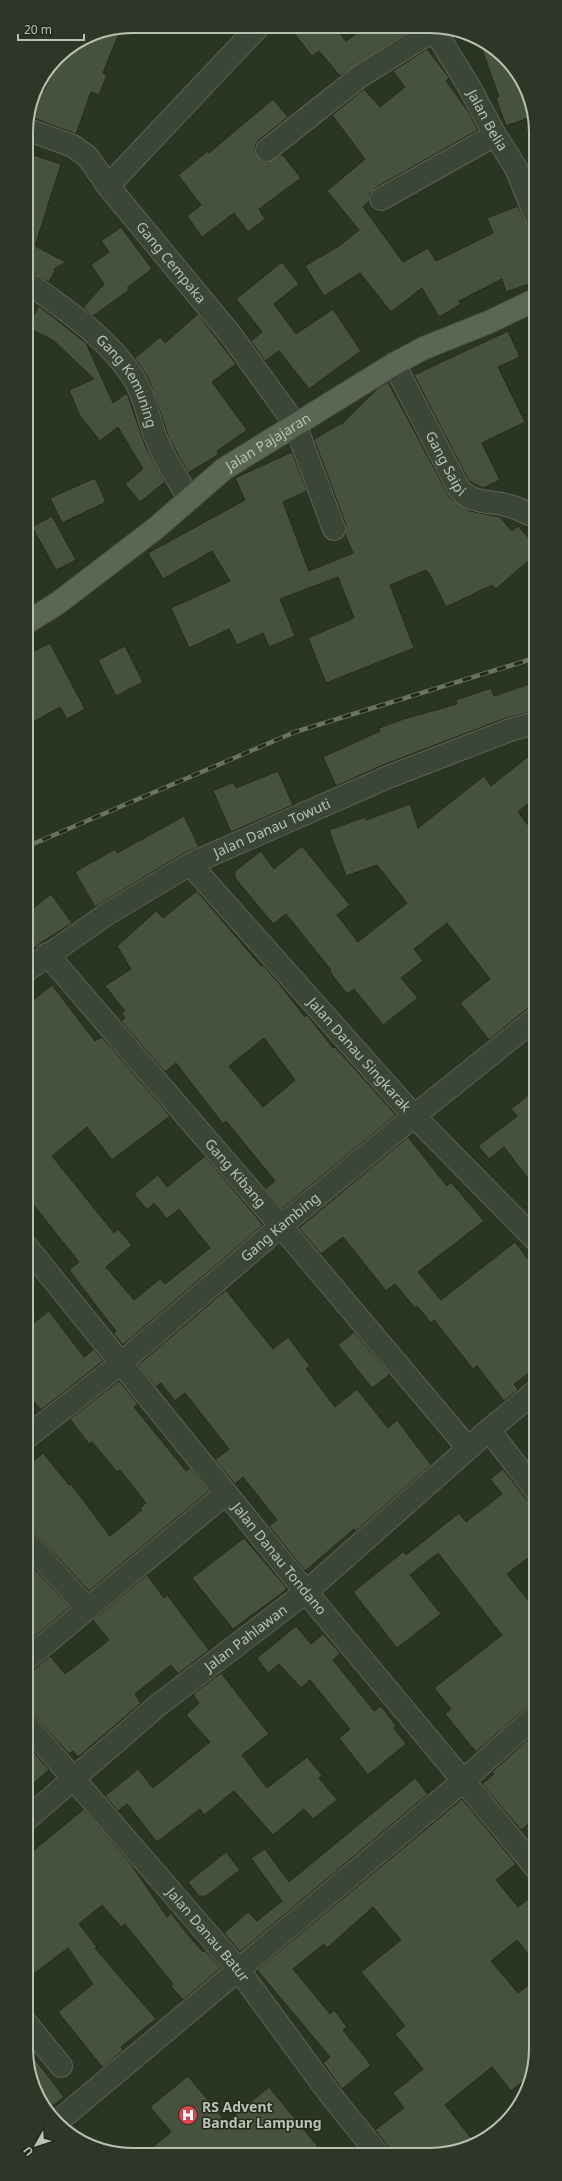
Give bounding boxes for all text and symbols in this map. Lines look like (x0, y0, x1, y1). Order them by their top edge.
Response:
scale bar (18, 16, 84, 42)
text: 20 m (24, 21, 52, 38)
street label: Jalan Belia (462, 84, 513, 154)
street label: Gang Cempaka (132, 217, 211, 307)
street label: Gang Kemuning (92, 330, 162, 430)
street label: Jalan Pajajaran (220, 408, 314, 476)
street label: Gang Saipi (421, 428, 470, 500)
street label: Jalan Danau Towuti (208, 794, 333, 862)
street label: Jalan Danau Singkarak (302, 991, 416, 1116)
street label: Gang Kibang (201, 1134, 271, 1211)
street label: Gang Kambing (236, 1188, 324, 1266)
street label: Jalan Danau Tondano (227, 1497, 331, 1619)
street label: Jalan Pahlawan (199, 1600, 291, 1677)
street label: Jalan Danau Batur (161, 1882, 254, 1986)
place label: RS Advent Bandar Lampung (202, 2097, 322, 2132)
hospital icon: RS Advent Bandar Lampung (177, 2104, 199, 2126)
north arrow (16, 2125, 56, 2165)
text: U (19, 2144, 36, 2160)

